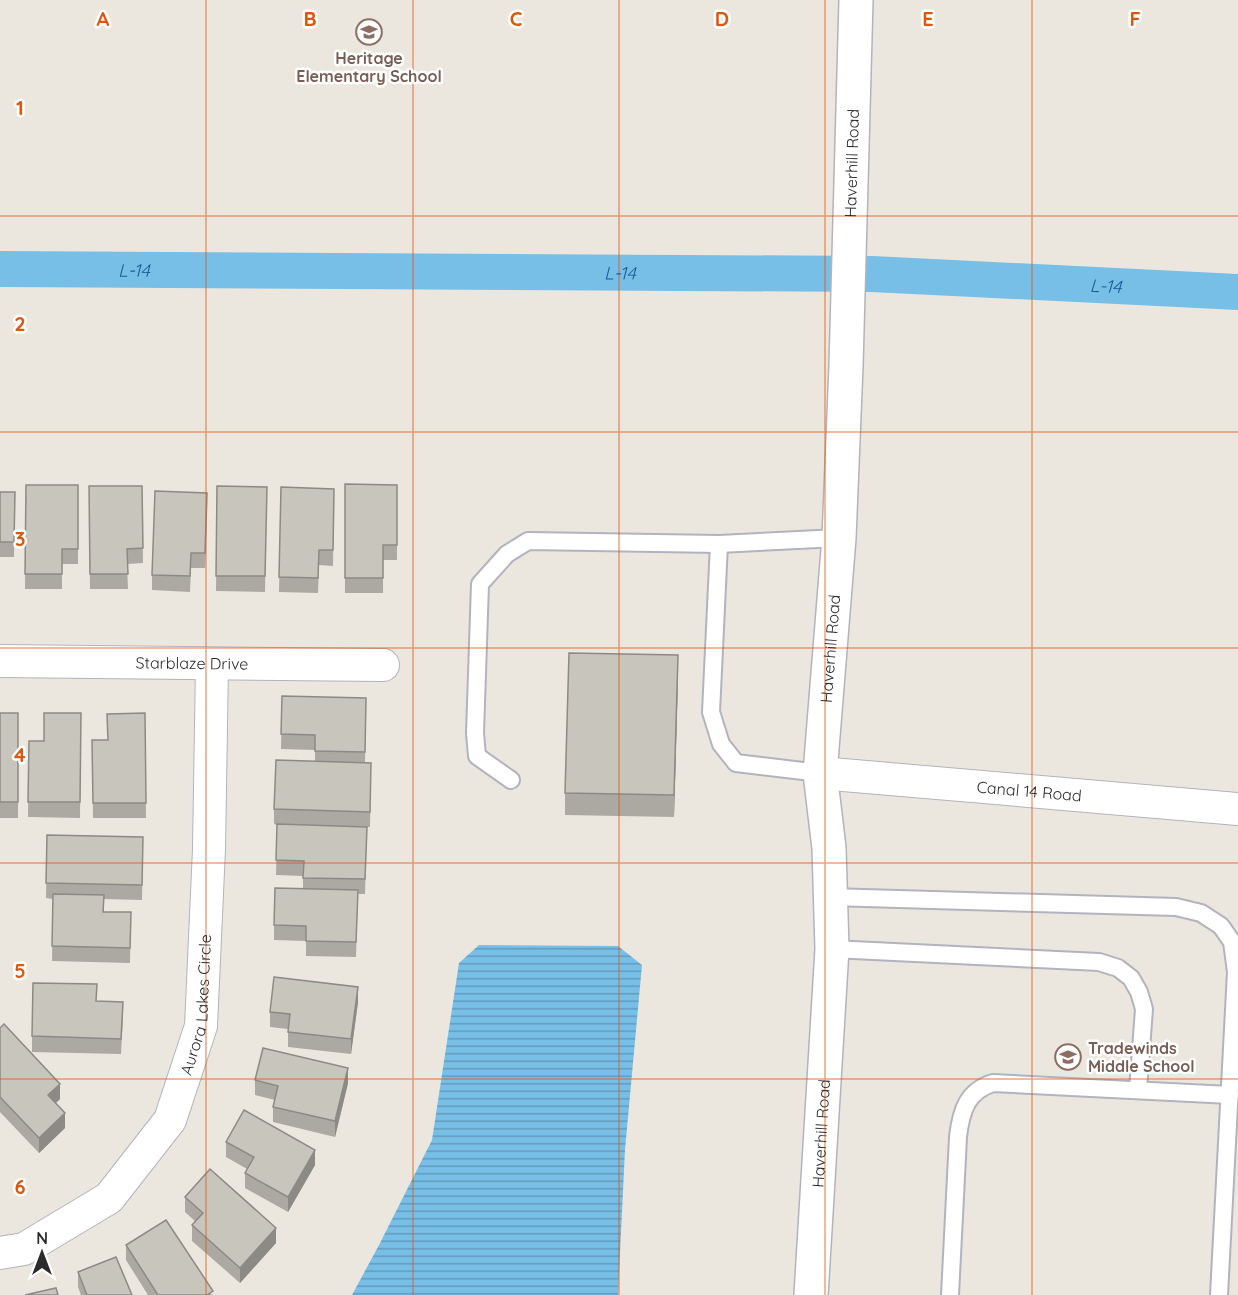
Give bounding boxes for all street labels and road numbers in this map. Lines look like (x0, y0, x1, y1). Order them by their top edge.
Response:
street label: Haverhill Road (840, 109, 863, 218)
street label: Haverhill Road (816, 594, 844, 704)
street label: Starblaze Drive (135, 652, 249, 674)
street label: Canal 14 Road (976, 777, 1083, 806)
street label: Aurora Lakes Circle (176, 934, 215, 1077)
street label: Haverhill Road (808, 1078, 834, 1188)

